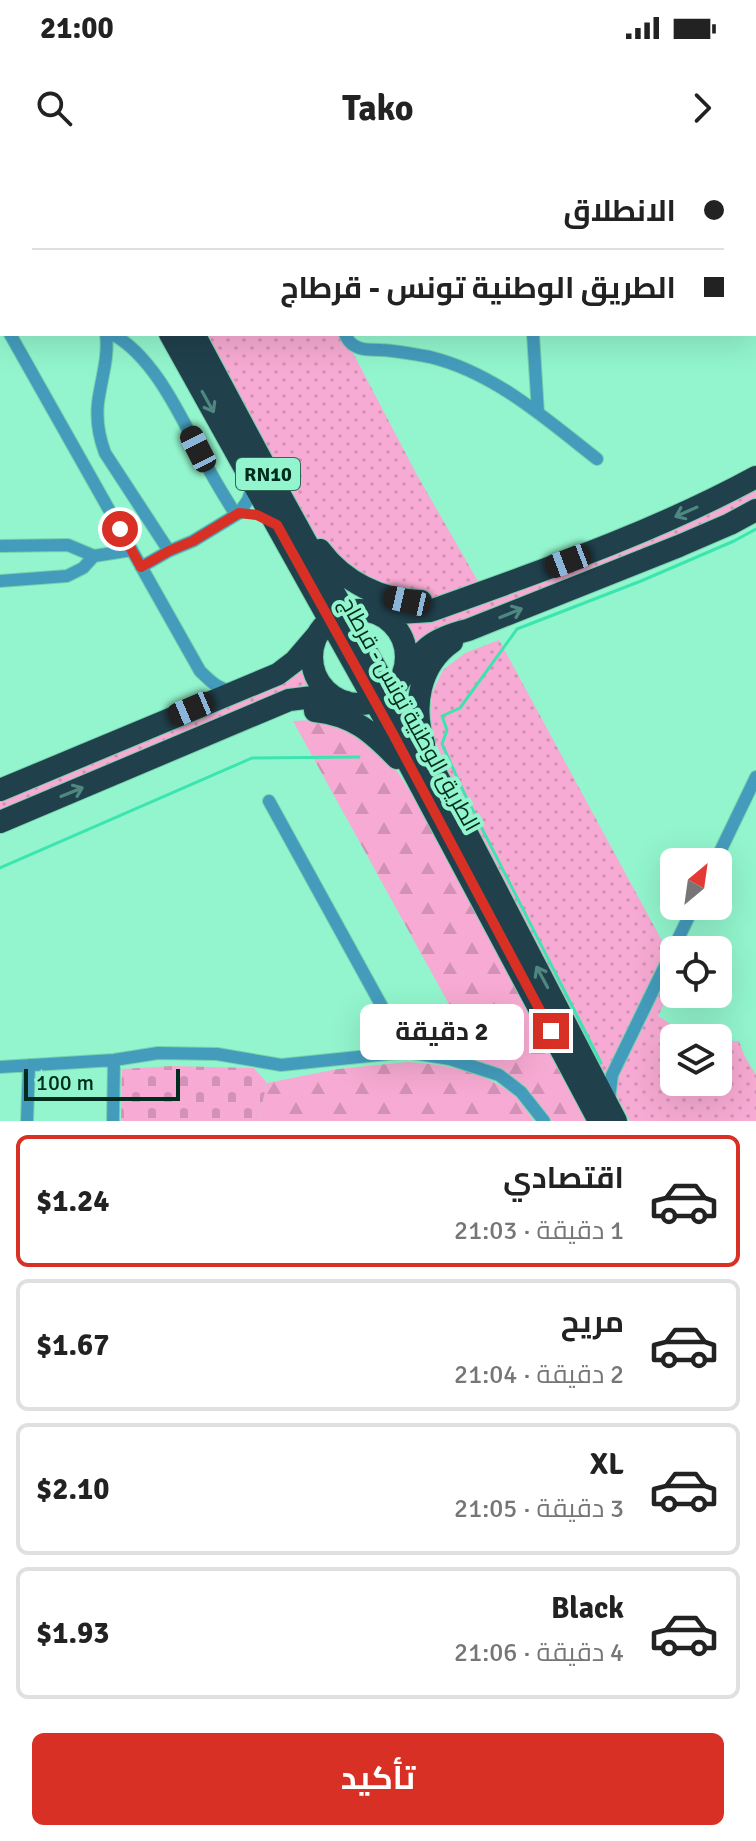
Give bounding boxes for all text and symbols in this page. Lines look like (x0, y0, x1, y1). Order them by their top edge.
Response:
text: 21:00 (40, 10, 114, 47)
icon: search (32, 86, 76, 130)
text: Tako (342, 86, 414, 131)
icon: forward (680, 86, 724, 130)
text: الانطلاق (563, 193, 676, 230)
text: الطريق الوطنية تونس - قرطاج (280, 270, 676, 307)
one-way arrow (200, 390, 216, 413)
car (176, 422, 220, 476)
road number: RN10 (236, 458, 300, 490)
one-way arrow (675, 505, 699, 520)
route start (102, 511, 138, 547)
car (541, 541, 595, 581)
car (381, 584, 433, 618)
street label: الطريق الوطنية تونس - قرطاج (333, 592, 486, 836)
one-way arrow (498, 605, 523, 619)
car (164, 689, 218, 729)
one-way arrow (59, 784, 84, 798)
north arrow (660, 848, 732, 920)
map controls (660, 848, 732, 1096)
button: locate (660, 936, 732, 1008)
one-way arrow (533, 966, 549, 990)
callout: 2 دقيقة (359, 1003, 523, 1059)
route end (533, 1013, 569, 1049)
text: 2 دقيقة (395, 1016, 489, 1048)
button: layers (660, 1024, 732, 1096)
scale bar (24, 1065, 180, 1101)
text: 100 m (36, 1069, 94, 1096)
text: اقتصادي (503, 1160, 624, 1197)
icon: car (648, 1165, 720, 1237)
text: $1.24 (36, 1183, 109, 1220)
text: 1 دقيقة · 21:03 (454, 1215, 624, 1247)
text: مريح (561, 1304, 624, 1341)
icon: car (648, 1309, 720, 1381)
text: $1.67 (36, 1327, 109, 1364)
text: 2 دقيقة · 21:04 (454, 1359, 624, 1391)
text: XL (590, 1446, 624, 1483)
icon: car (648, 1453, 720, 1525)
text: $2.10 (36, 1471, 109, 1508)
text: 3 دقيقة · 21:05 (454, 1493, 624, 1525)
text: Black (551, 1590, 624, 1627)
icon: car (648, 1597, 720, 1669)
text: $1.93 (36, 1615, 109, 1652)
text: 4 دقيقة · 21:06 (454, 1637, 624, 1669)
button: تأكيد (32, 1733, 724, 1825)

